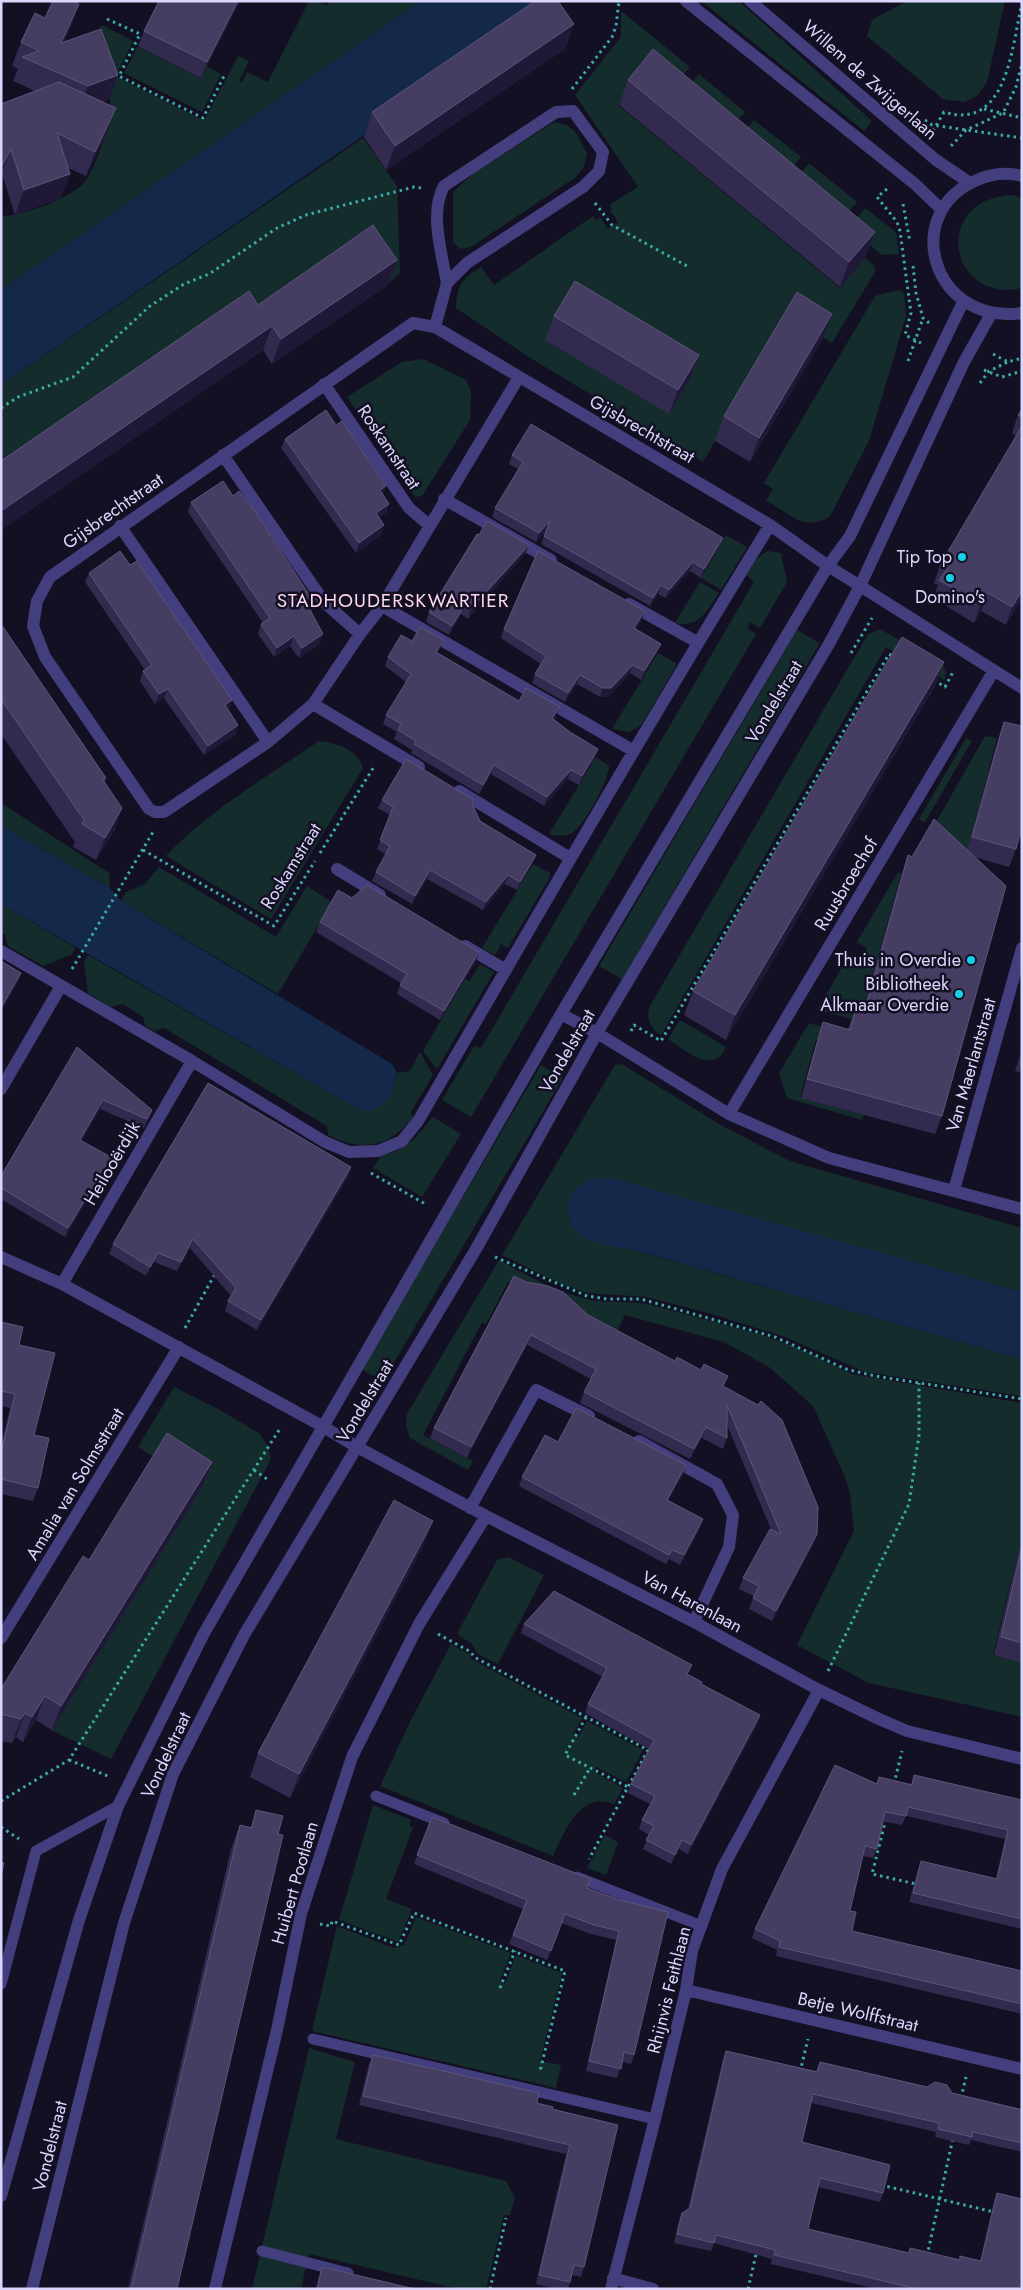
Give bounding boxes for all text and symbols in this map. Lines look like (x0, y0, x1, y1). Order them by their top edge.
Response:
street label: Willem de Zwijgerlaan (797, 14, 943, 146)
street label: Gijsbrechtstraat (585, 388, 700, 470)
street label: Roskamstraat (351, 399, 427, 495)
street label: Gijsbrechtstraat (57, 466, 169, 555)
place label: Tip Top (897, 544, 952, 570)
marker: Tip Top (956, 551, 968, 563)
marker: Domino's (944, 572, 956, 584)
place label: Domino's (915, 584, 985, 610)
district label: STADHOUDERSKWARTIER (277, 587, 509, 614)
street label: Vondelstraat (739, 655, 809, 748)
street label: Roskamstraat (254, 817, 328, 914)
street label: Ruusbroechof (808, 832, 884, 935)
place label: Thuis in Overdie (835, 947, 961, 973)
marker: Thuis in Overdie (965, 954, 977, 966)
place label: Bibliotheek Alkmaar Overdie (820, 971, 949, 1018)
marker: Bibliotheek Alkmaar Overdie (953, 988, 965, 1000)
street label: Van Maerlantstraat (939, 994, 1003, 1135)
street label: Vondelstraat (533, 1004, 602, 1098)
street label: Heilooërdijk (77, 1116, 147, 1210)
street label: Vondelstraat (330, 1354, 400, 1447)
street label: Amalia van Solmsstraat (19, 1402, 131, 1565)
street label: Van Harenlaan (637, 1565, 747, 1639)
street label: Vondelstraat (135, 1707, 198, 1803)
street label: Huibert Pootlaan (265, 1819, 325, 1947)
street label: Rhijnvis Feithlaan (641, 1924, 697, 2056)
street label: Betje Wolffstraat (795, 1986, 921, 2039)
street label: Vondelstraat (26, 2097, 74, 2194)

